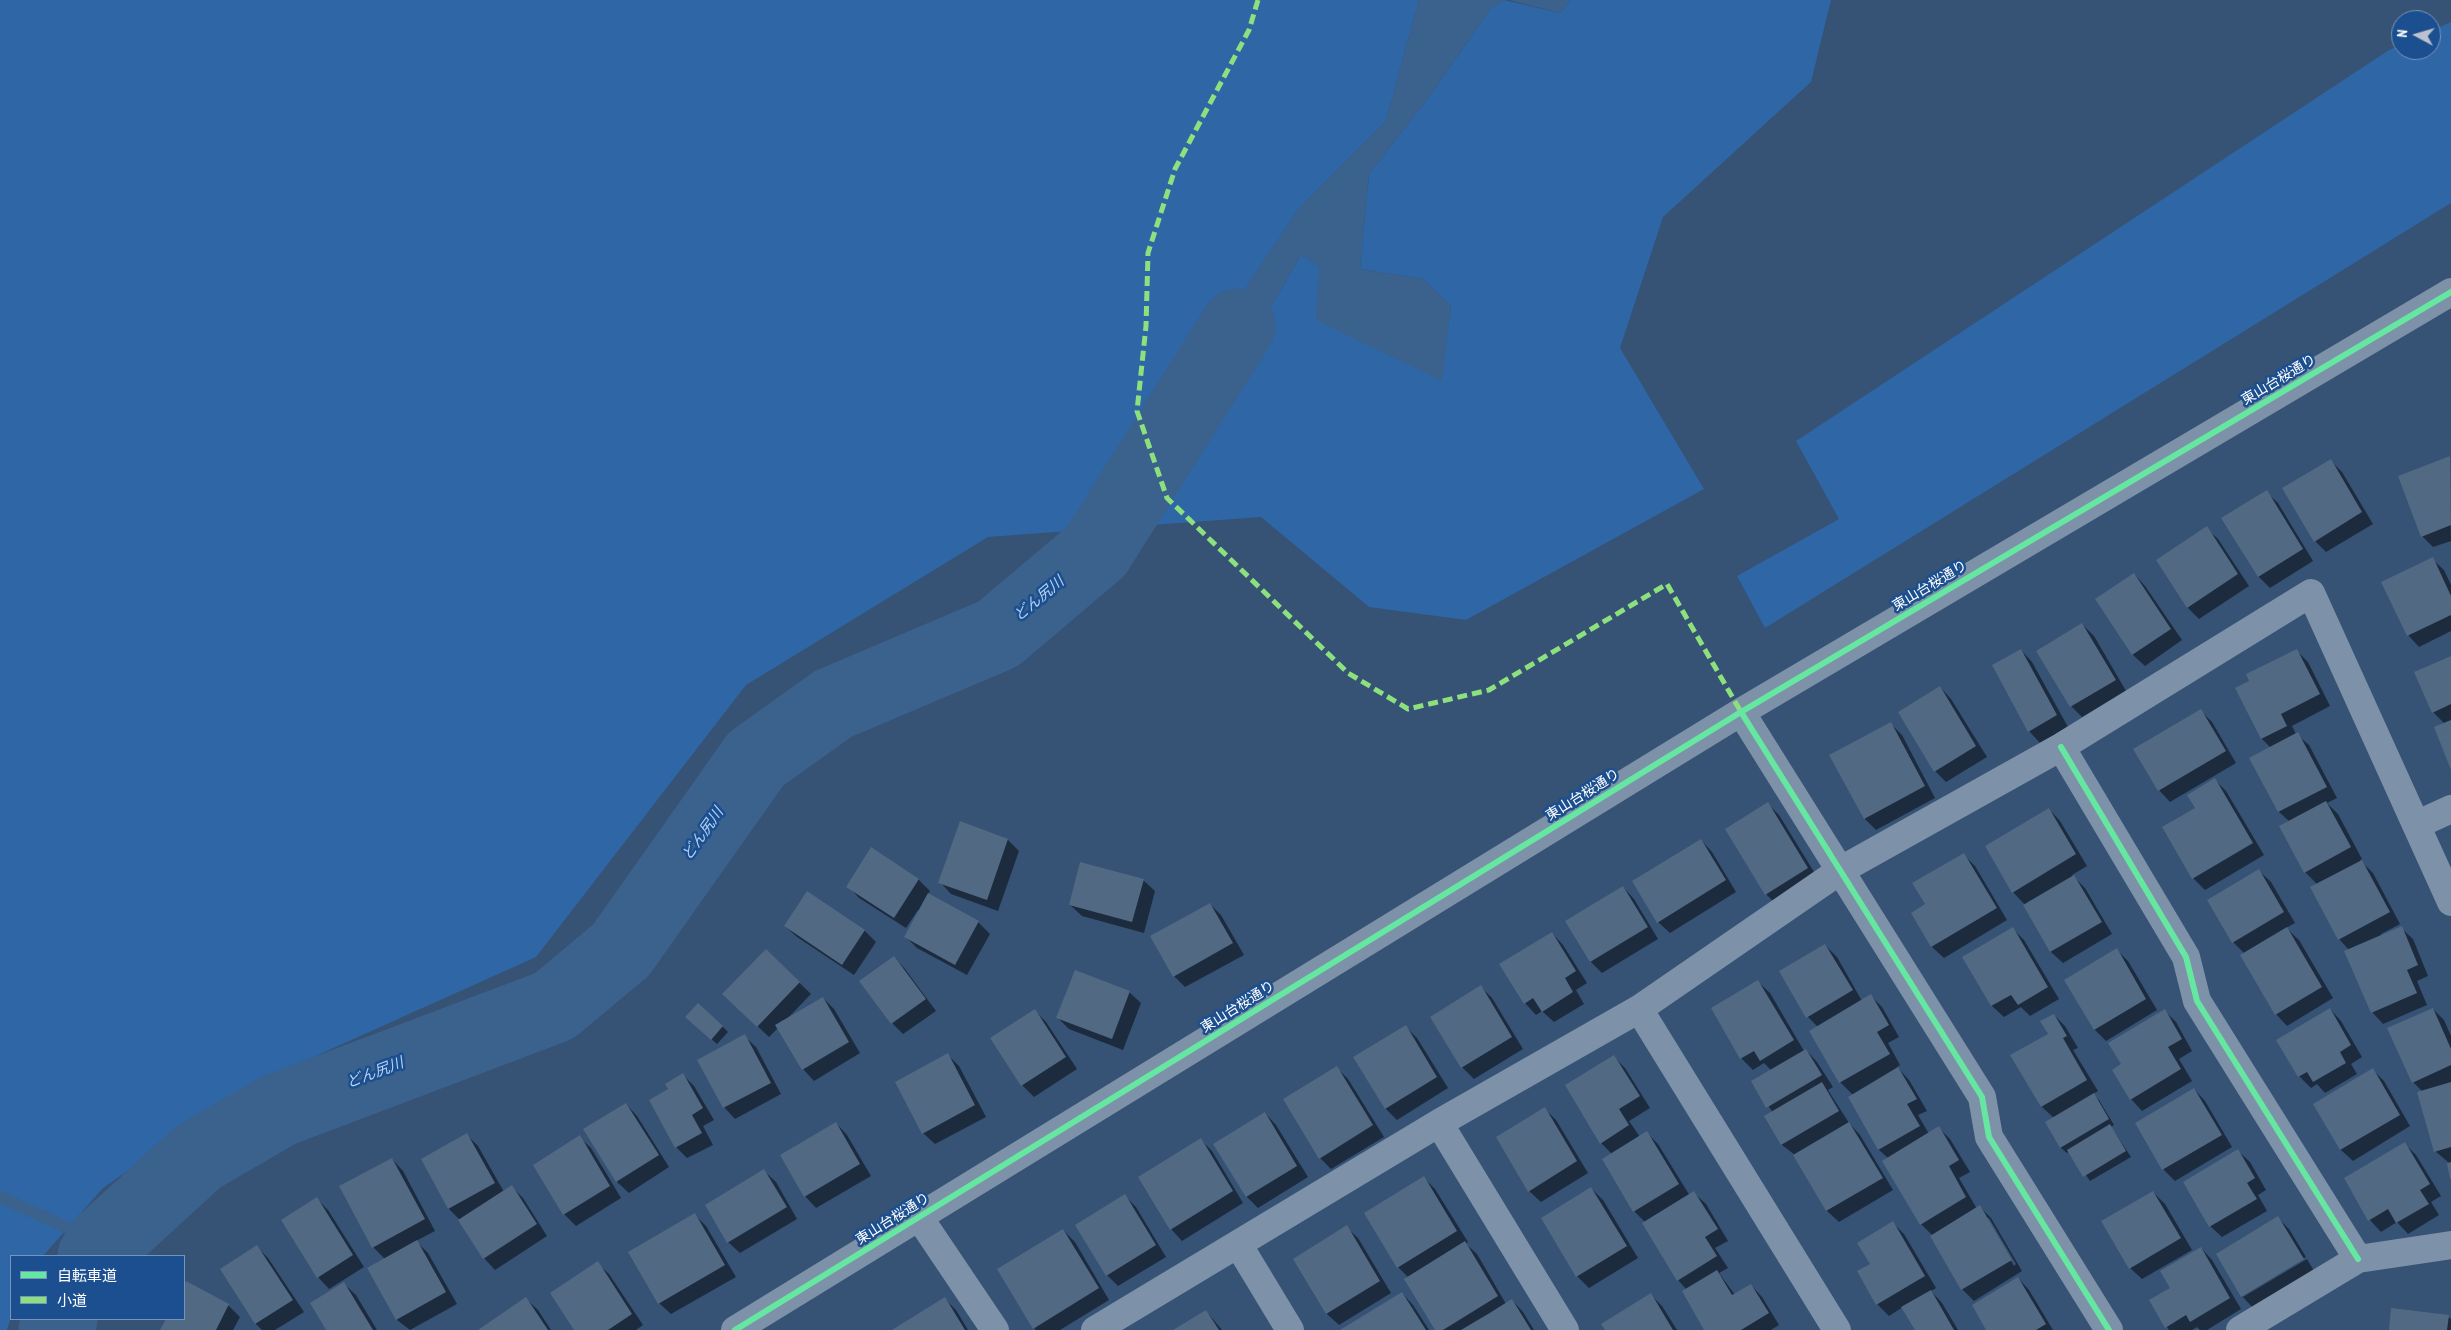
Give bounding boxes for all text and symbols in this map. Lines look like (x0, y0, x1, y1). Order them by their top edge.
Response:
north arrow (2391, 10, 2441, 60)
text: N (2393, 29, 2411, 38)
street label: 東山台桜通り (2239, 351, 2319, 409)
street label: 東山台桜通り (1890, 557, 1970, 615)
water label: どん尻川 (1010, 573, 1068, 625)
street label: 東山台桜通り (1543, 766, 1623, 824)
water label: どん尻川 (678, 804, 728, 864)
street label: 東山台桜通り (1198, 978, 1278, 1036)
water label: どん尻川 (344, 1054, 406, 1092)
street label: 東山台桜通り (853, 1190, 933, 1248)
legend (10, 1255, 185, 1320)
text: 自転車道 (57, 1266, 117, 1285)
text: 小道 (57, 1291, 87, 1310)

